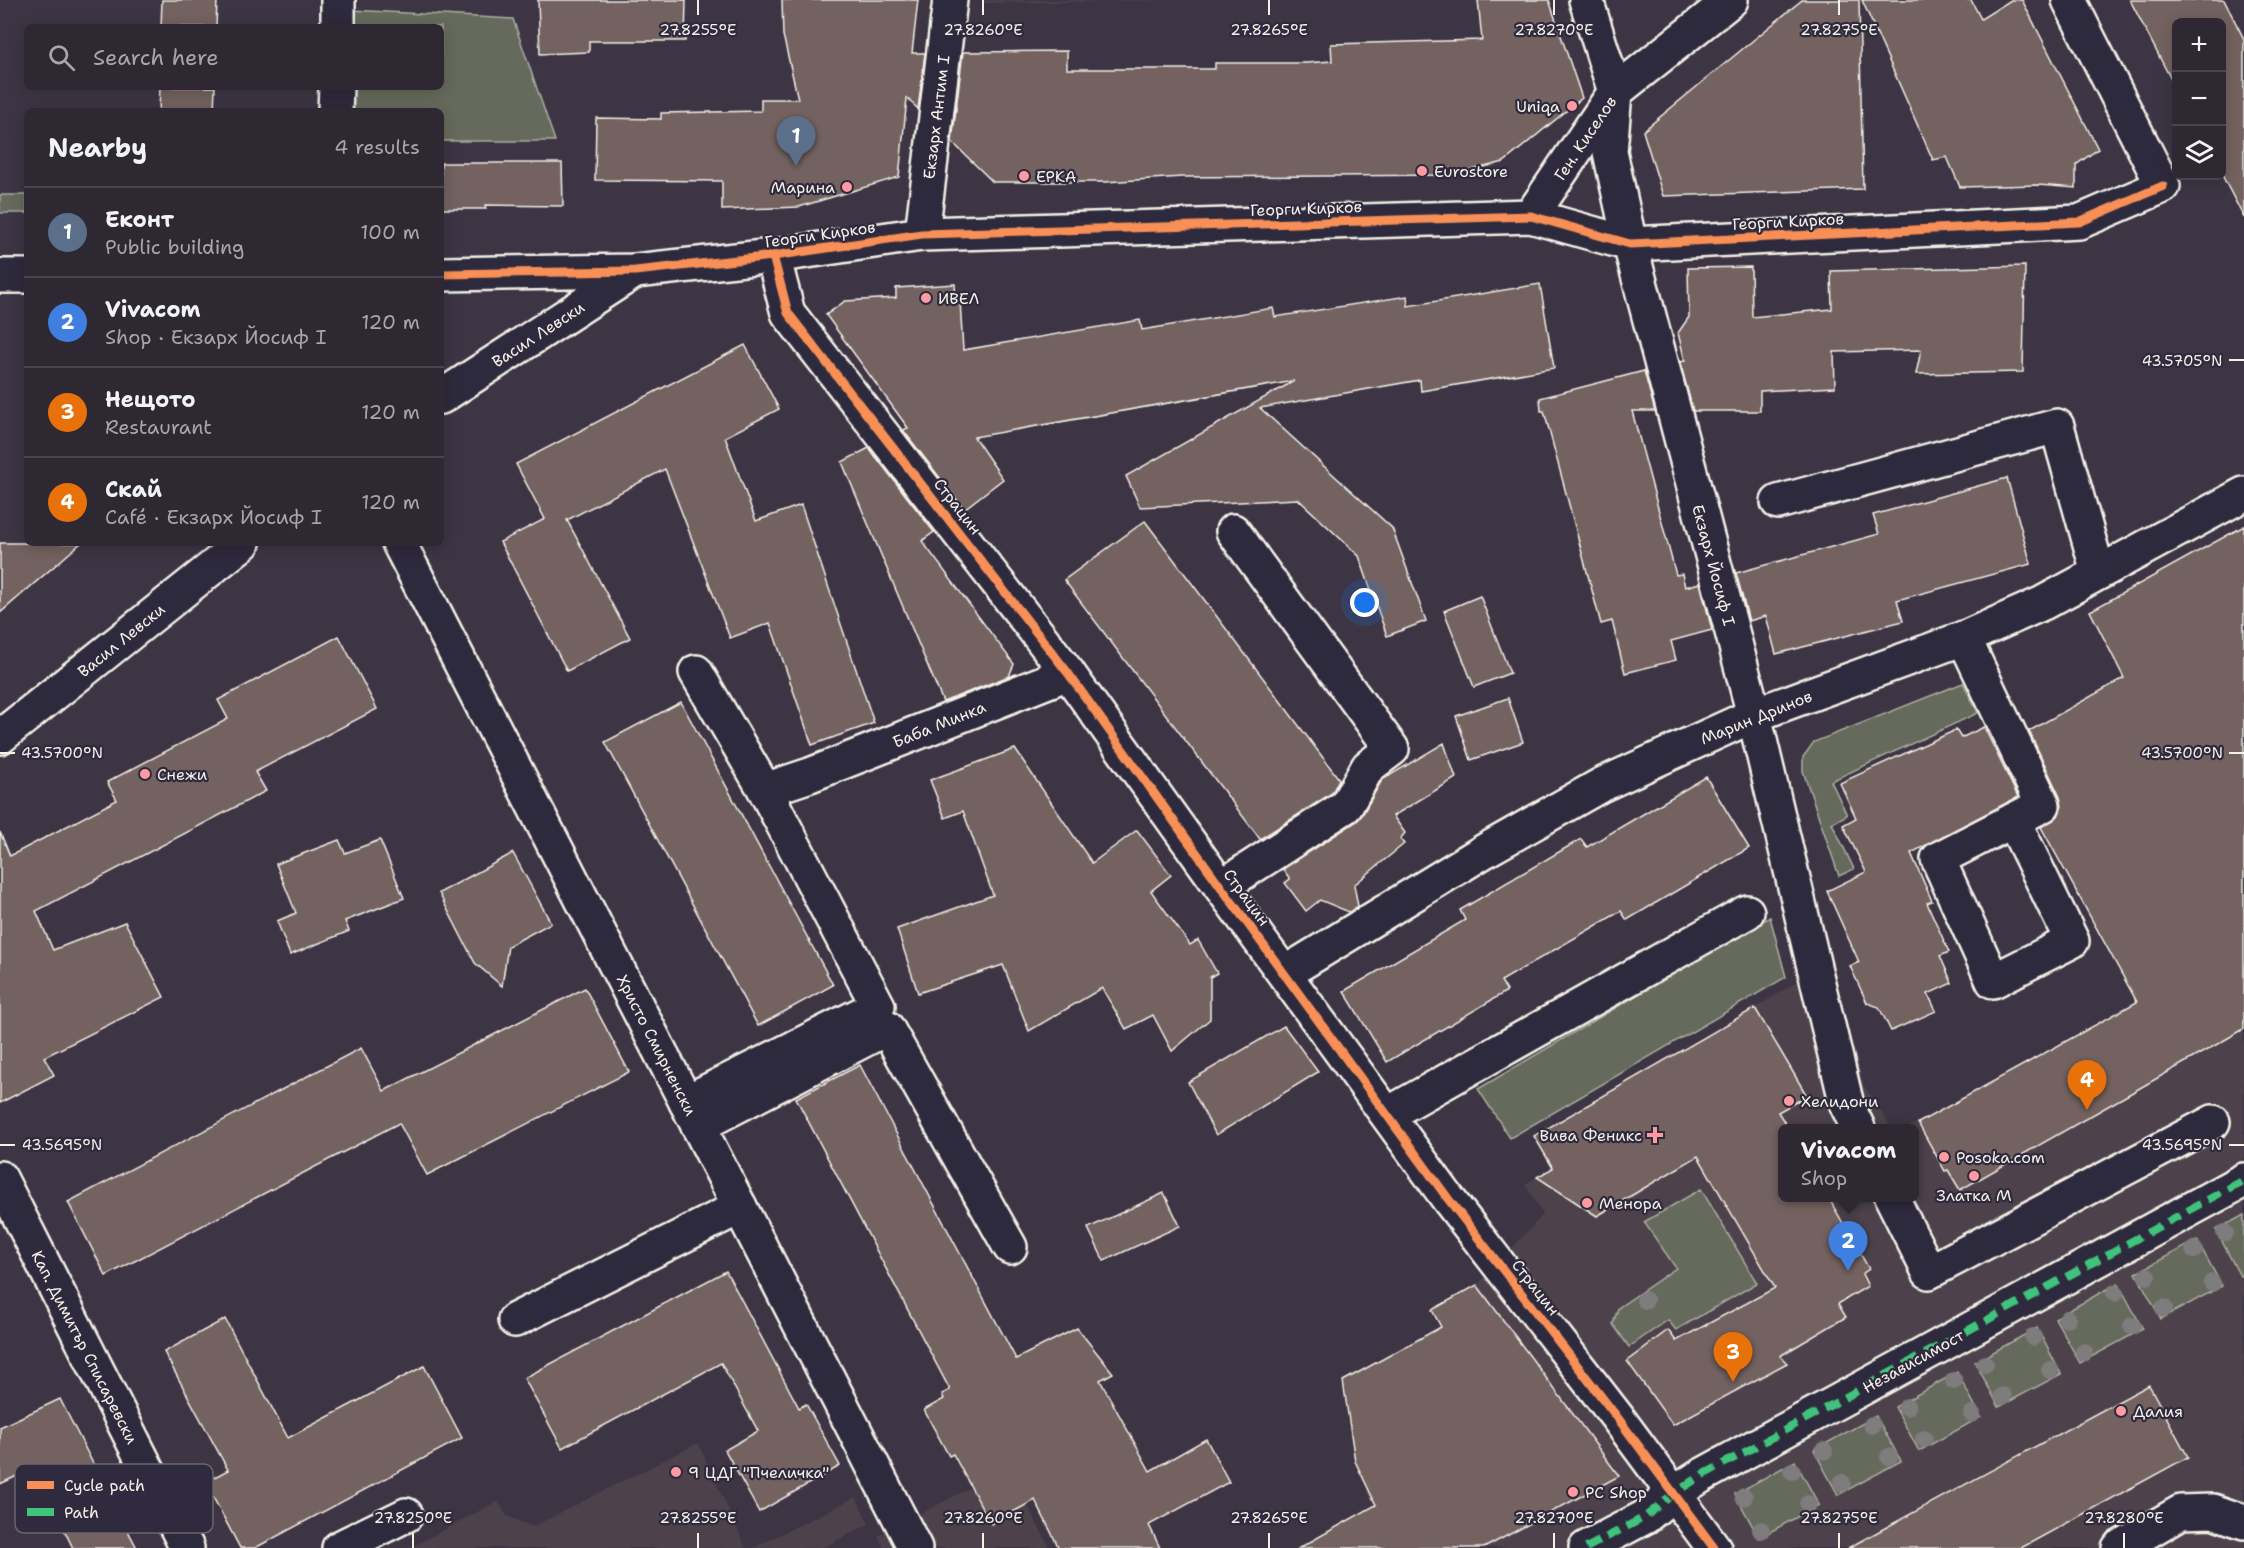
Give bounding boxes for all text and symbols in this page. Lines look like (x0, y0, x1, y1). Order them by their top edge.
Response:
map controls (2172, 18, 2226, 180)
button: + (2172, 18, 2226, 72)
text: 27.8255°E (660, 20, 736, 40)
text: 27.8260°E (943, 20, 1023, 40)
text: 27.8265°E (1230, 20, 1308, 40)
text: 27.8270°E (1515, 20, 1593, 40)
text: 27.8275°E (1800, 20, 1878, 40)
search box (24, 24, 444, 90)
icon: search (45, 41, 78, 74)
text: Search here (93, 43, 219, 72)
street label: Екзарх Антим I (918, 54, 955, 180)
button: − (2172, 72, 2226, 126)
street label: Ген. Киселов (1549, 92, 1621, 185)
place label: Uniqa (1516, 96, 1560, 117)
marker: Uniqa (1565, 99, 1579, 113)
pin: 1 (776, 116, 816, 166)
button: layers (2172, 126, 2226, 180)
text: Nearby (48, 130, 147, 165)
text: 4 results (334, 134, 420, 160)
place label: Eurostore (1434, 161, 1508, 182)
marker: Eurostore (1415, 164, 1429, 178)
place label: ЕРКА (1036, 166, 1076, 187)
marker: ЕРКА (1017, 169, 1031, 183)
place label: Марина (771, 177, 835, 198)
marker: Марина (840, 180, 854, 194)
street label: Георги Кирков (1250, 196, 1362, 221)
text: Еконт (105, 205, 174, 234)
street label: Георги Кирков (1732, 208, 1844, 235)
street label: Георги Кирков (763, 216, 877, 253)
text: 1 (63, 219, 72, 245)
text: 100 m (360, 219, 420, 245)
text: Public building (105, 234, 244, 260)
place label: ИВЕЛ (938, 288, 980, 309)
marker: ИВЕЛ (919, 291, 933, 305)
text: Vivacom (105, 295, 201, 324)
street label: Васил Левски (488, 297, 589, 372)
text: 2 (61, 309, 75, 335)
text: 120 m (361, 309, 420, 335)
text: Shop · Екзарх Йосиф I (105, 324, 327, 350)
text: 43.5705°N (2142, 351, 2222, 371)
text: Нещото (105, 385, 196, 414)
text: 3 (61, 399, 75, 425)
text: 120 m (361, 399, 420, 425)
text: Restaurant (105, 414, 212, 440)
street label: Страцин (929, 474, 986, 539)
text: Скай (105, 475, 162, 504)
text: 4 (61, 489, 75, 515)
text: 120 m (361, 489, 420, 515)
street label: Екзарх Йосиф I (1687, 502, 1740, 628)
text: Café · Екзарх Йосиф I (105, 504, 322, 530)
your location (1350, 588, 1379, 617)
street label: Васил Левски (73, 599, 169, 682)
street label: Марин Дринов (1697, 685, 1815, 749)
street label: Баба Минка (889, 696, 989, 753)
text: 43.5700°N (21, 743, 103, 763)
text: 43.5700°N (2141, 743, 2223, 763)
place label: Снежи (157, 764, 207, 785)
marker: Снежи (138, 767, 152, 781)
street label: Страцин (1219, 864, 1274, 930)
street label: Христо Смирненски (612, 971, 701, 1119)
pin: 4 (2068, 1060, 2106, 1110)
place label: Хелидони (1801, 1091, 1878, 1112)
marker: Хелидони (1782, 1094, 1796, 1108)
popup (1778, 1124, 1919, 1202)
place label: Вива Феникс (1539, 1125, 1642, 1146)
marker: Вива Феникс (1646, 1126, 1664, 1144)
text: 43.5695°N (22, 1135, 102, 1155)
text: 43.5695°N (2142, 1135, 2222, 1155)
text: Vivacom (1801, 1136, 1896, 1165)
place label: Posoka.com (1956, 1147, 2045, 1168)
marker: Posoka.com (1937, 1150, 1951, 1164)
text: Shop (1801, 1165, 1847, 1191)
marker: Златка М (1967, 1169, 1981, 1183)
place label: Златка М (1936, 1185, 2012, 1206)
place label: Менора (1599, 1193, 1662, 1214)
marker: Менора (1580, 1196, 1594, 1210)
pin: 2 (1828, 1222, 1868, 1271)
street label: Кап. Димитър Списаревски (27, 1247, 143, 1448)
street label: Страцин (1507, 1255, 1564, 1320)
street label: Независимост (1859, 1324, 1969, 1398)
pin: 3 (1714, 1332, 1752, 1382)
place label: Далия (2133, 1401, 2183, 1422)
marker: Далия (2114, 1404, 2128, 1418)
place label: 9 ЦДГ "Пчеличка" (688, 1462, 829, 1483)
legend (15, 1464, 213, 1533)
marker: 9 ЦДГ "Пчеличка" (669, 1465, 683, 1479)
text: Cycle path (64, 1475, 145, 1496)
place label: PC Shop (1585, 1482, 1647, 1503)
marker: PC Shop (1566, 1485, 1580, 1499)
text: Path (64, 1502, 99, 1523)
text: 27.8250°E (374, 1508, 452, 1528)
text: 27.8255°E (660, 1508, 736, 1528)
text: 27.8260°E (943, 1508, 1023, 1528)
text: 27.8265°E (1230, 1508, 1308, 1528)
text: 27.8270°E (1515, 1508, 1593, 1528)
text: 27.8275°E (1800, 1508, 1878, 1528)
text: 27.8280°E (2084, 1508, 2164, 1528)

